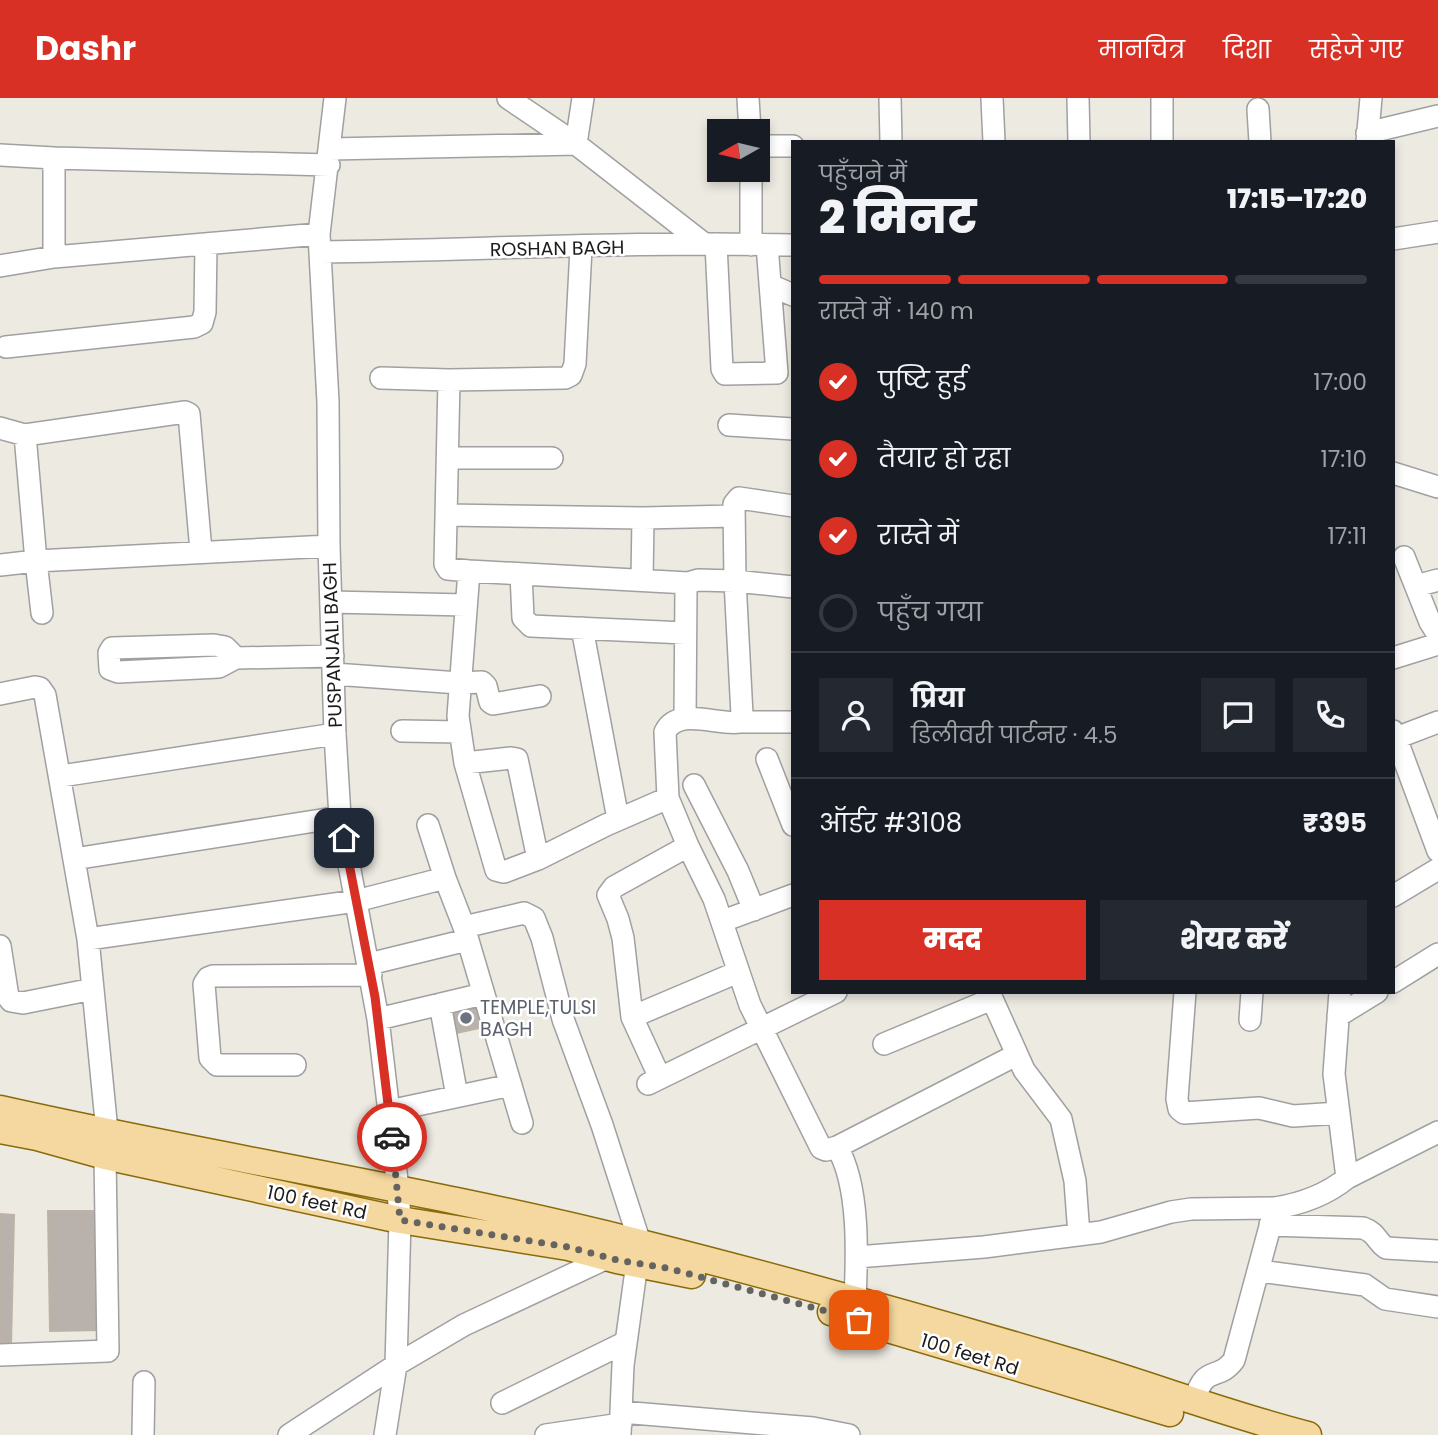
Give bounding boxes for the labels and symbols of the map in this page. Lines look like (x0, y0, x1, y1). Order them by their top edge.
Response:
north arrow (707, 119, 770, 182)
street label: ROSHAN BAGH (490, 234, 624, 263)
street label: PUSPANJALI BAGH (316, 562, 349, 728)
pin (314, 808, 374, 868)
place label: TEMPLE,TULSI BAGH (480, 994, 596, 1043)
marker: TEMPLE,TULSI BAGH (458, 1010, 474, 1026)
courier (357, 1102, 427, 1172)
street label: 100 feet Rd (265, 1179, 369, 1226)
pin (829, 1290, 889, 1350)
street label: 100 feet Rd (918, 1327, 1022, 1382)

